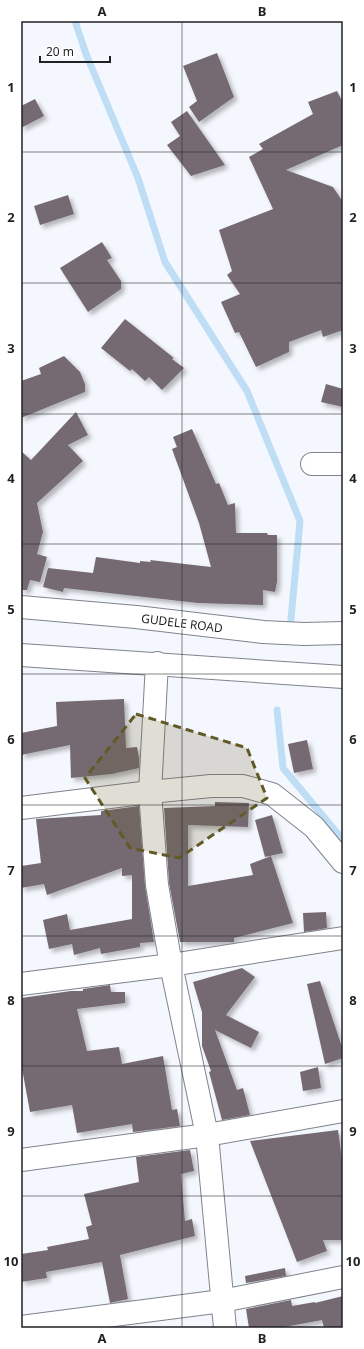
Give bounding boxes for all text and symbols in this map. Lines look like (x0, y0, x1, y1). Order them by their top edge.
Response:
text: A (98, 2, 107, 20)
text: B (258, 2, 266, 20)
scale bar (40, 38, 110, 64)
text: 20 m (46, 43, 74, 60)
text: 1 (7, 78, 15, 96)
text: 1 (349, 78, 357, 96)
text: 2 (7, 208, 15, 226)
text: 2 (349, 208, 357, 226)
text: 3 (7, 339, 15, 357)
text: 3 (349, 339, 357, 357)
text: 4 (7, 469, 15, 487)
text: 4 (349, 469, 357, 487)
text: 5 (7, 600, 15, 618)
text: 5 (349, 600, 357, 618)
street label: GUDELE ROAD (140, 610, 224, 636)
text: 6 (7, 730, 15, 748)
text: 6 (349, 730, 357, 748)
text: 7 (7, 861, 15, 879)
text: 7 (349, 861, 357, 879)
text: 8 (7, 991, 15, 1009)
text: 8 (349, 991, 357, 1009)
text: 9 (7, 1122, 15, 1140)
text: 9 (349, 1122, 357, 1140)
text: 10 (4, 1252, 18, 1270)
text: 10 (346, 1252, 360, 1270)
text: A (98, 1329, 107, 1347)
text: B (258, 1329, 266, 1347)

